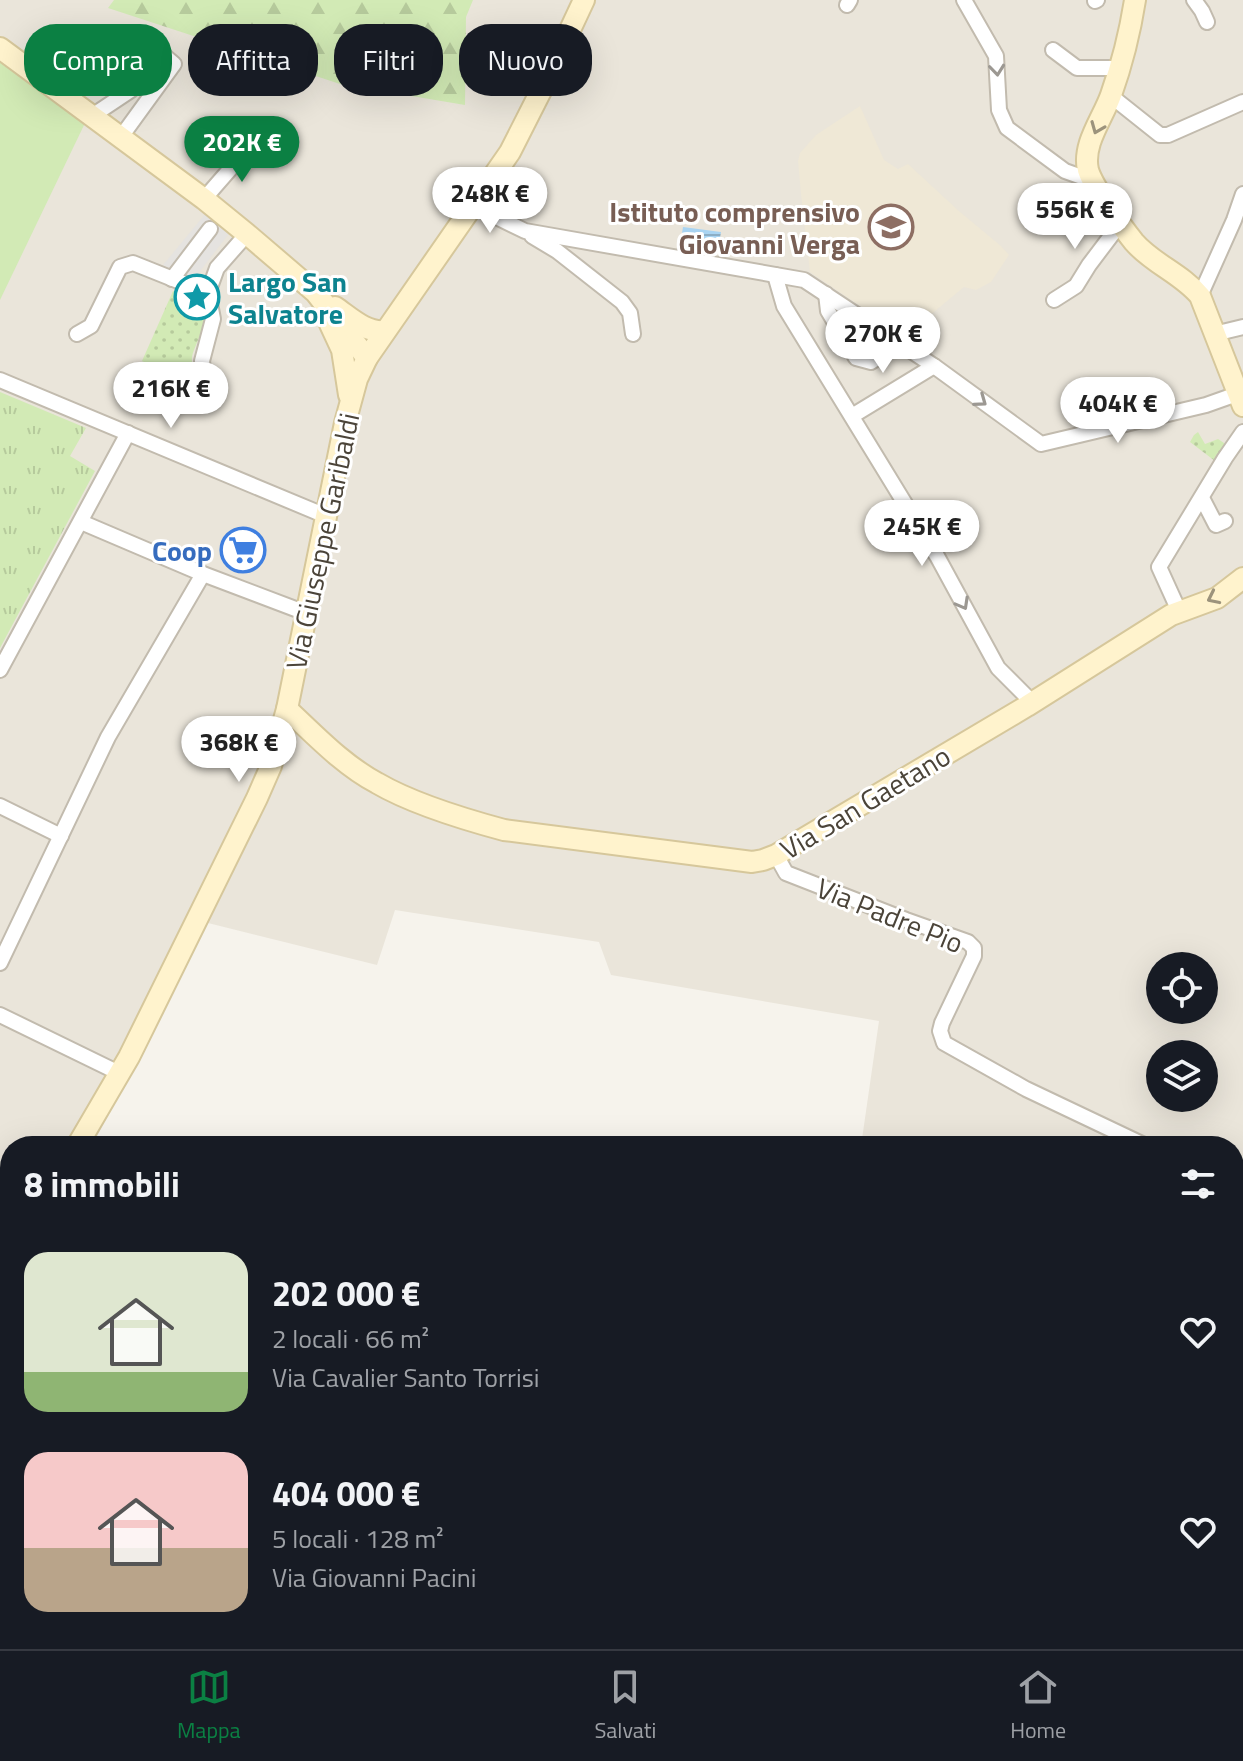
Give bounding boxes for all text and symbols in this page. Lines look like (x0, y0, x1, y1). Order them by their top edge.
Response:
chip: Compra (24, 24, 172, 96)
chip: Affitta (188, 24, 318, 96)
chip: Filtri (334, 24, 443, 96)
chip: Nuovo (459, 24, 592, 96)
one-way arrow (988, 64, 1005, 77)
pin: 202K € (177, 116, 307, 184)
one-way arrow (1090, 120, 1106, 134)
text: 202K € (202, 122, 282, 161)
pin: 248K € (425, 167, 555, 235)
text: 248K € (450, 173, 530, 212)
pin: 556K € (1010, 183, 1140, 251)
text: 556K € (1035, 189, 1115, 228)
place label: Istituto comprensivo Giovanni Verga (609, 190, 860, 265)
school or university icon: Istituto comprensivo Giovanni Verga (867, 203, 915, 251)
place label: Largo San Salvatore (228, 260, 347, 335)
place icon: Largo San Salvatore (173, 273, 221, 321)
pin: 270K € (818, 307, 948, 375)
text: 270K € (843, 313, 923, 352)
pin: 216K € (106, 362, 236, 430)
text: 216K € (131, 368, 211, 407)
pin: 404K € (1053, 377, 1183, 445)
text: 404K € (1078, 383, 1158, 422)
one-way arrow (973, 391, 987, 405)
street label: Via Giuseppe Garibaldi (274, 409, 370, 673)
pin: 245K € (857, 500, 987, 568)
text: 245K € (882, 506, 962, 545)
supermarket icon: Coop (219, 526, 267, 574)
place label: Coop (152, 529, 212, 572)
one-way arrow (1206, 588, 1221, 604)
one-way arrow (954, 595, 969, 610)
pin: 368K € (174, 716, 304, 784)
text: 368K € (199, 722, 279, 761)
street label: Via San Gaetano (772, 734, 958, 870)
street label: Via Padre Pio (810, 866, 970, 964)
map controls (1146, 952, 1218, 1112)
button: locate (1146, 952, 1218, 1024)
button: layers (1146, 1040, 1218, 1112)
text: 8 immobili (24, 1158, 180, 1210)
icon: filters (1176, 1162, 1220, 1206)
text: 202 000 € (272, 1267, 420, 1319)
icon: home (88, 1284, 184, 1380)
icon: heart (1176, 1310, 1220, 1354)
text: 2 locali · 66 m² (272, 1319, 429, 1358)
text: Via Cavalier Santo Torrisi (272, 1358, 540, 1397)
text: 404 000 € (272, 1467, 420, 1519)
icon: home (88, 1484, 184, 1580)
icon: heart (1176, 1510, 1220, 1554)
text: 5 locali · 128 m² (272, 1519, 444, 1558)
text: Via Giovanni Pacini (272, 1558, 476, 1597)
tab: Mappa (177, 1665, 241, 1747)
tab: Salvati (594, 1665, 656, 1747)
tab: Home (1010, 1665, 1066, 1747)

